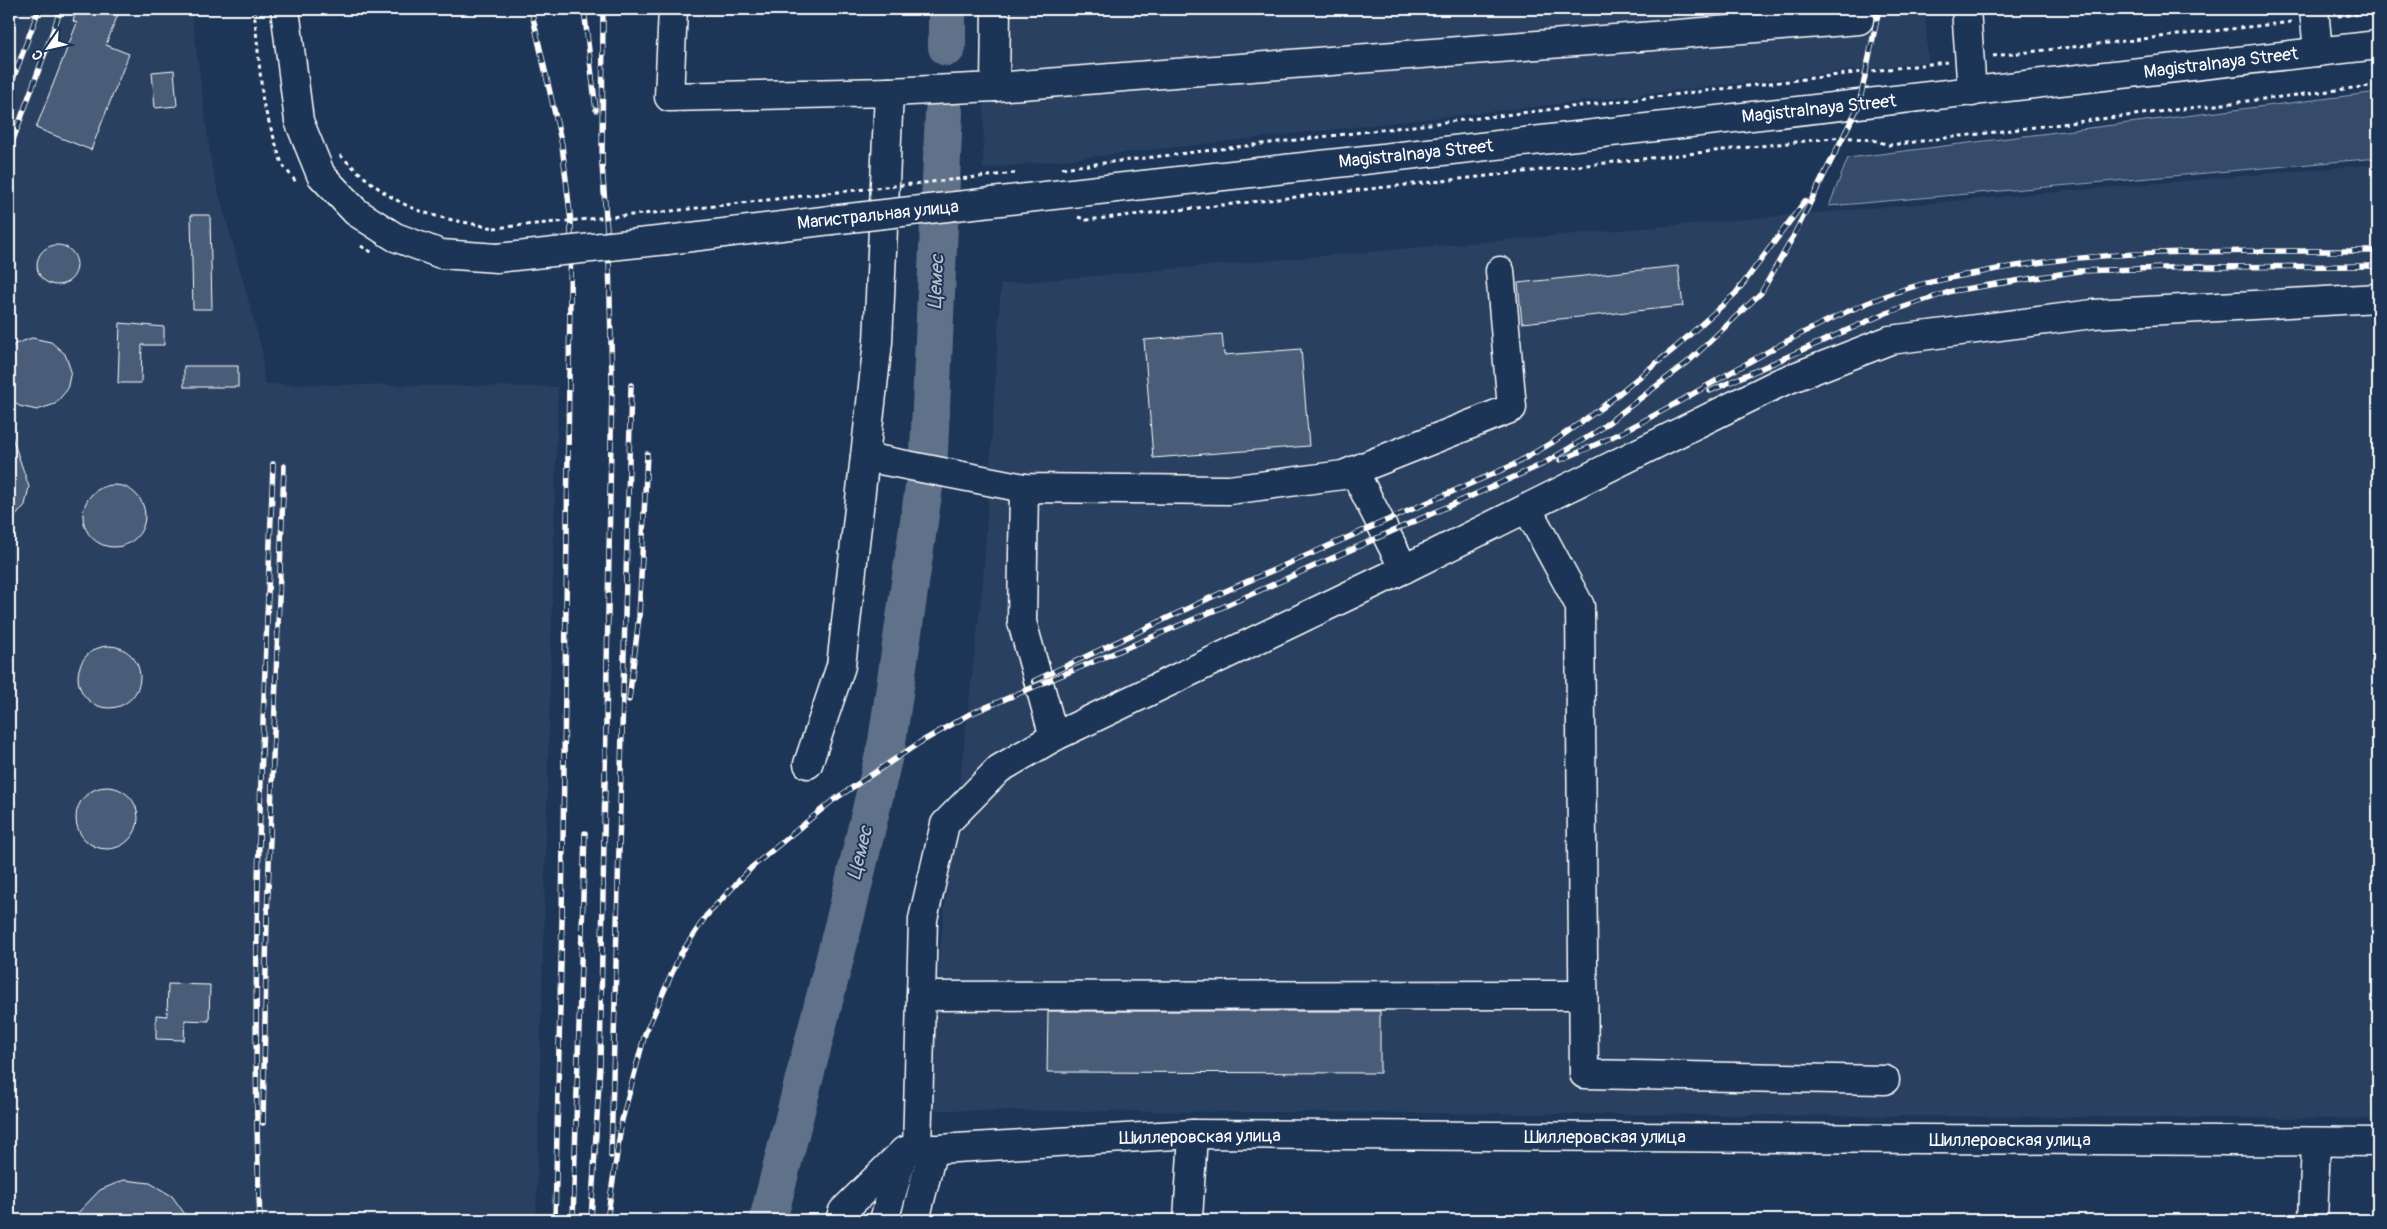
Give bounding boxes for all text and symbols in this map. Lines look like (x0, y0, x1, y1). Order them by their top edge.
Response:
north arrow (22, 22, 72, 72)
street label: Magistralnaya Street (2143, 42, 2300, 84)
text: С (28, 46, 47, 63)
street label: Magistralnaya Street (1741, 89, 1898, 129)
street label: Magistralnaya Street (1338, 134, 1495, 174)
street label: Магистральная улица (796, 195, 960, 235)
water label: Цемес (923, 253, 949, 310)
water label: Цемес (842, 822, 879, 882)
street label: Шиллеровская улица (1119, 1124, 1281, 1150)
street label: Шиллеровская улица (1524, 1126, 1686, 1149)
street label: Шиллеровская улица (1929, 1129, 2091, 1152)

